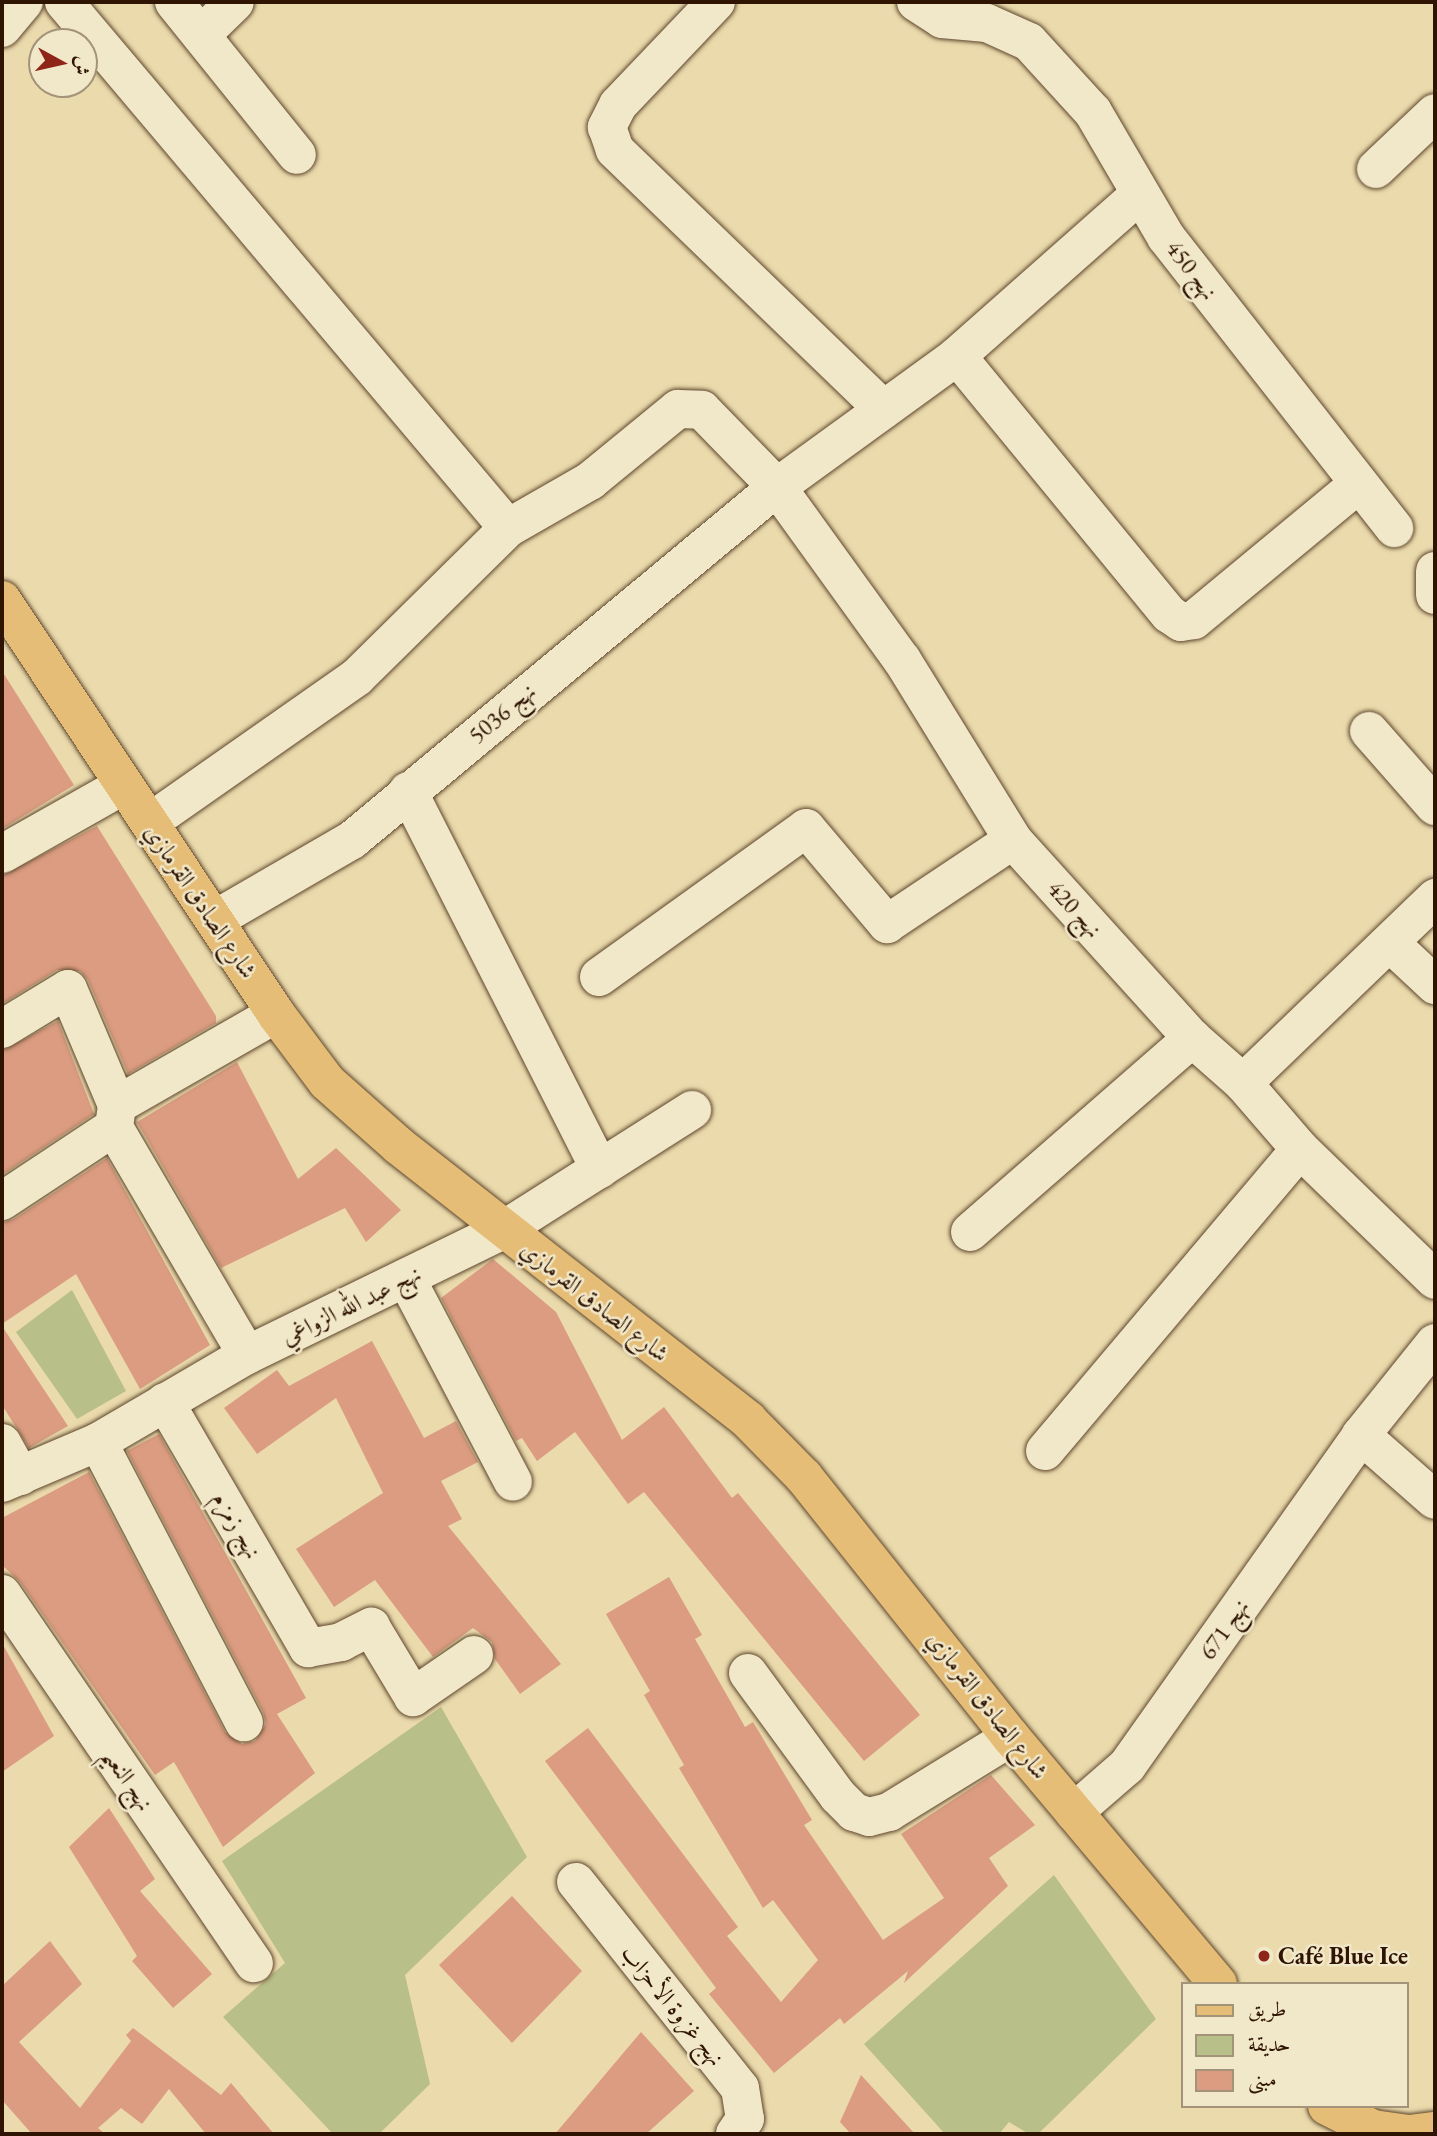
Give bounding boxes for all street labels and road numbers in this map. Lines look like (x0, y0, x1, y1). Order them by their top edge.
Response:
street label: نهج 450 (1160, 234, 1224, 306)
street label: نهج 5036 (463, 677, 541, 749)
street label: شارع الصادق القرمازي (139, 818, 263, 984)
street label: نهج 420 (1042, 874, 1108, 944)
street label: شارع الصادق القرمازي (515, 1234, 675, 1368)
street label: نهج عبد الله الزواغي (276, 1259, 426, 1351)
street label: نهج زمزم (206, 1486, 268, 1564)
street label: نهج 671 (1193, 1593, 1255, 1665)
street label: شارع الصادق القرمازي (921, 1625, 1055, 1785)
street label: نهج النعيم (96, 1742, 160, 1816)
street label: نهج غزوة الأحزاب (615, 1938, 731, 2072)

